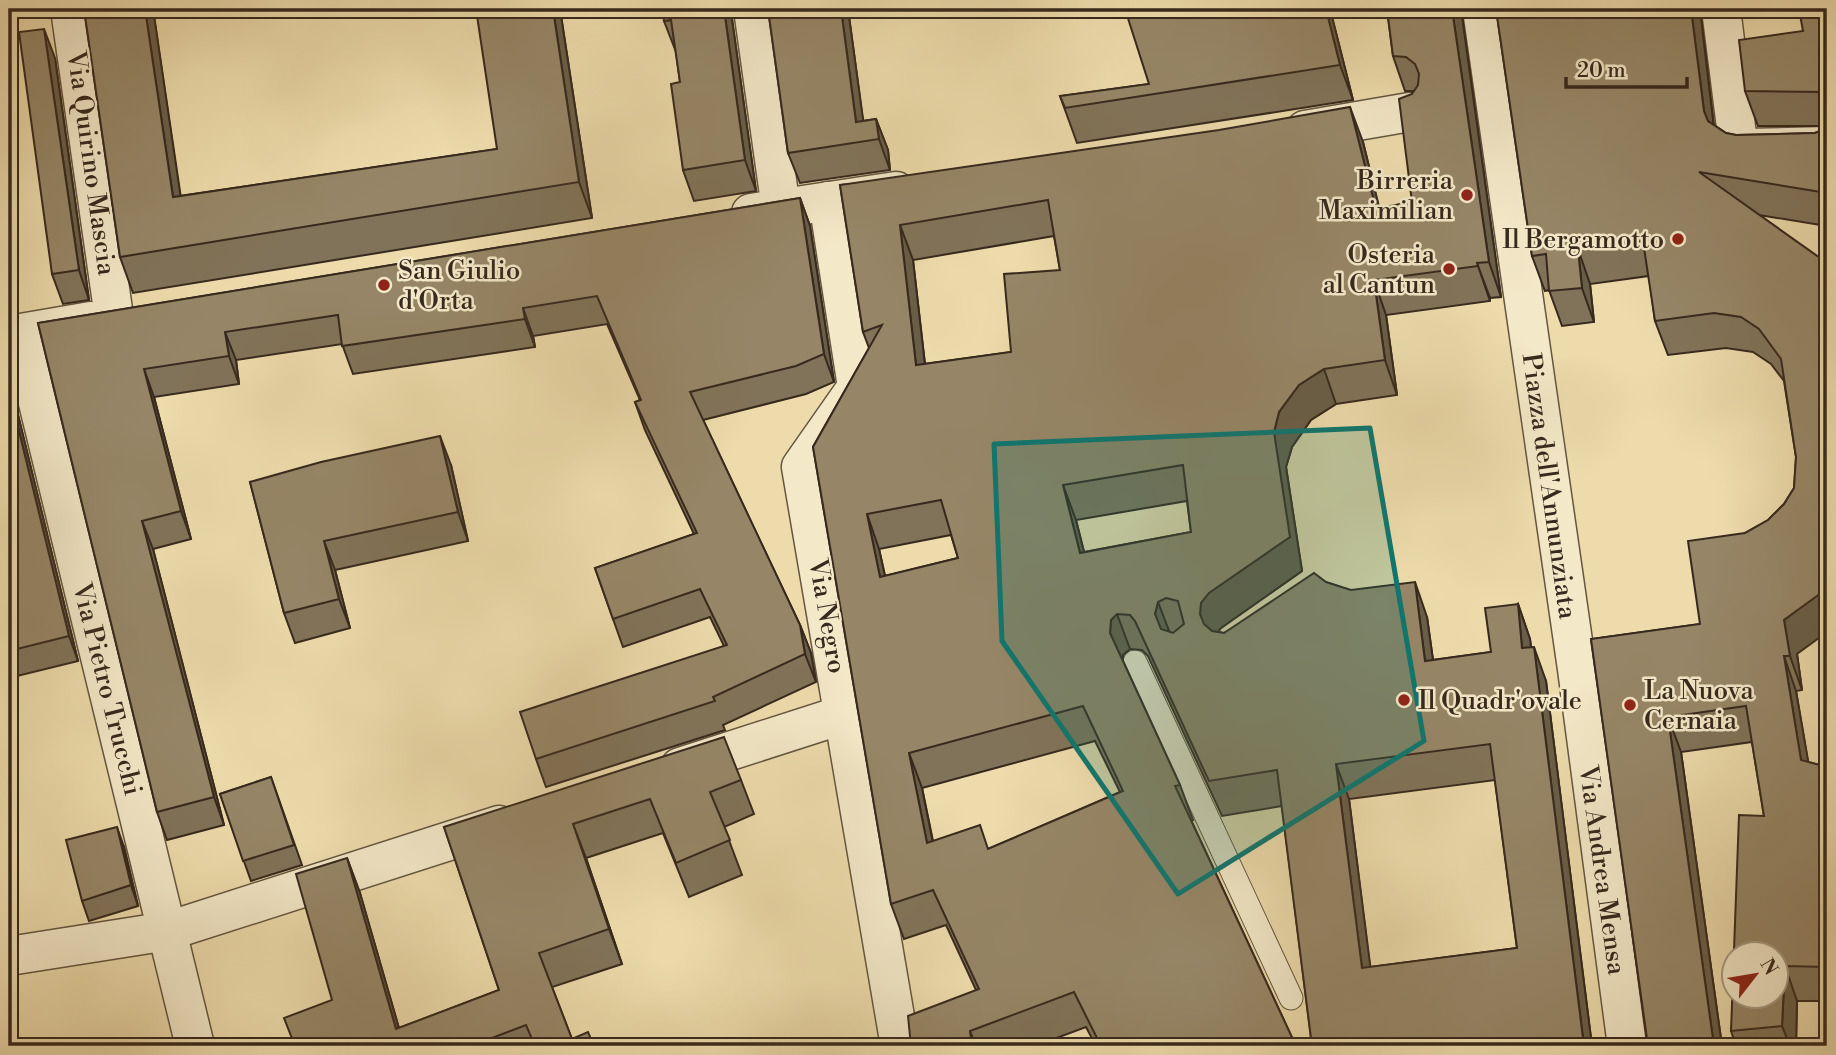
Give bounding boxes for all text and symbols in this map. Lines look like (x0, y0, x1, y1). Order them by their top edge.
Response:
scale bar (1566, 46, 1687, 90)
street label: Via Quirino Mascia (59, 48, 123, 278)
text: 20 m (1577, 58, 1626, 84)
place label: Birreria Maximilian (1319, 165, 1454, 227)
marker: Birreria Maximilian (1459, 187, 1475, 203)
place label: Il Bergamotto (1502, 224, 1664, 256)
marker: Il Bergamotto (1670, 231, 1686, 247)
place label: Osteria al Cantun (1323, 239, 1436, 301)
place label: San Giulio d'Orta (398, 255, 520, 317)
marker: Osteria al Cantun (1441, 261, 1457, 277)
marker: San Giulio d'Orta (376, 277, 392, 293)
street label: Piazza dell'Annunziata (1514, 351, 1584, 622)
street label: Via Negro (801, 555, 853, 676)
street label: Via Pietro Trucchi (65, 579, 149, 799)
place label: La Nuova Cernaia (1644, 675, 1755, 737)
place label: Il Quadr'ovale (1418, 685, 1582, 717)
marker: Il Quadr'ovale (1396, 692, 1412, 708)
marker: La Nuova Cernaia (1622, 697, 1638, 713)
street label: Via Andrea Mensa (1571, 762, 1633, 978)
north arrow (1720, 940, 1790, 1010)
text: N (1755, 954, 1783, 979)

